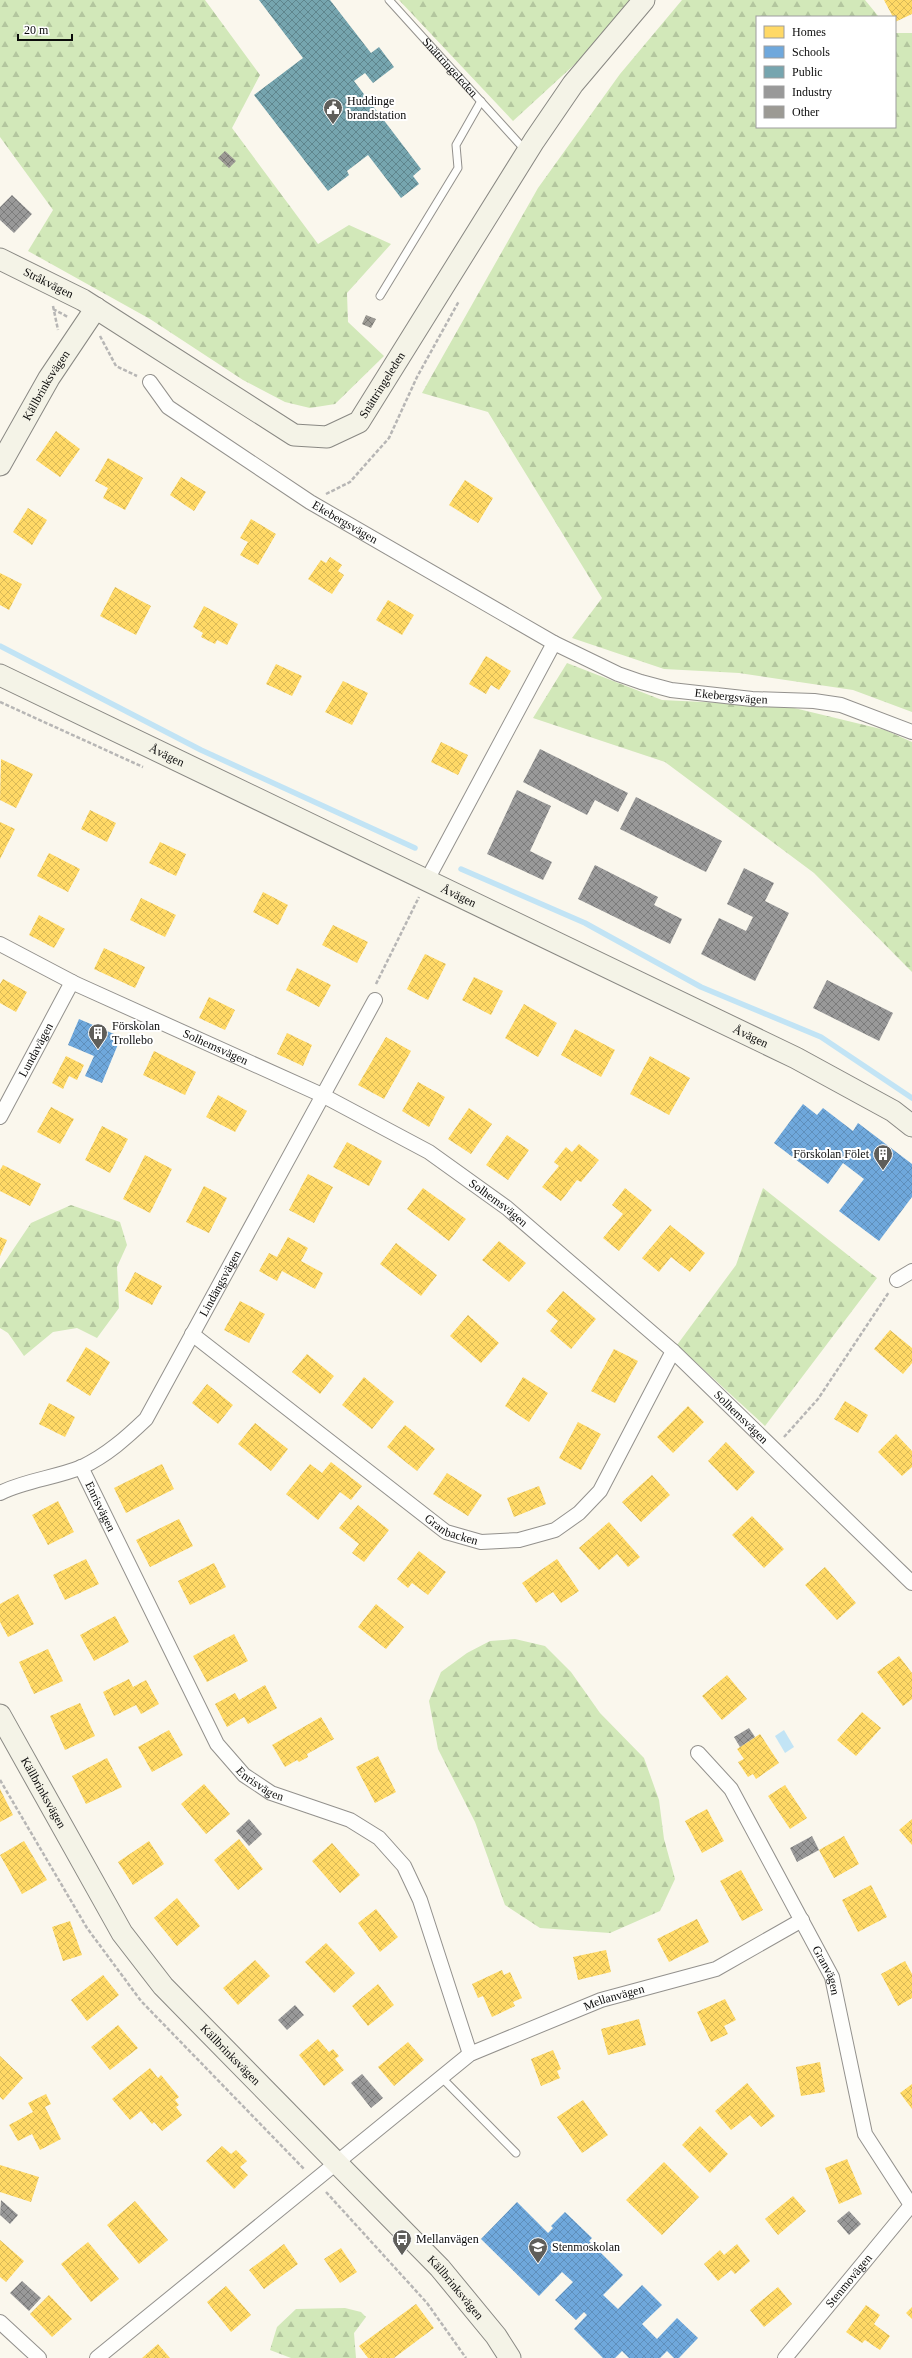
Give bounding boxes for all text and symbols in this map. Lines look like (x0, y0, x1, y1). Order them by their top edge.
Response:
scale bar (18, 16, 72, 42)
legend (756, 16, 896, 128)
text: 20 m (24, 23, 49, 37)
text: Homes (792, 25, 826, 39)
street label: Snättringeleden (420, 35, 481, 100)
text: Schools (792, 45, 830, 59)
text: Public (792, 65, 823, 79)
text: Industry (792, 85, 832, 99)
place label: Huddinge brandstation (347, 94, 406, 122)
public building icon: Huddinge brandstation (322, 97, 344, 125)
text: Other (792, 105, 819, 119)
street label: Stråkvägen (21, 265, 76, 301)
street label: Källbrinksvägen (20, 348, 73, 423)
street label: Snättringeleden (356, 349, 408, 421)
street label: Ekebergsvägen (310, 498, 380, 547)
street label: Ekebergsvägen (694, 686, 768, 706)
street label: Åvägen (147, 741, 187, 770)
street label: Åvägen (439, 881, 479, 910)
place label: Förskolan Trollebo (112, 1019, 160, 1047)
street label: Lundavägen (16, 1020, 56, 1079)
building icon: Förskolan Trollebo (87, 1022, 109, 1050)
street label: Åvägen (731, 1022, 770, 1051)
street label: Solhemsvägen (181, 1026, 250, 1068)
building icon: Förskolan Fölet (872, 1143, 894, 1171)
place label: Förskolan Fölet (793, 1147, 870, 1161)
street label: Solhemsvägen (466, 1176, 531, 1230)
street label: Lindängsvägen (196, 1248, 244, 1319)
street label: Solhemsvägen (711, 1388, 771, 1446)
street label: Enrisvägen (82, 1479, 119, 1534)
street label: Granbacken (422, 1511, 480, 1548)
street label: Källbrinksvägen (18, 1755, 69, 1831)
street label: Enrisvägen (233, 1764, 285, 1804)
street label: Granvägen (809, 1943, 843, 1996)
street label: Mellanvägen (581, 1982, 646, 2013)
street label: Källbrinksvägen (198, 2021, 263, 2088)
bus stop icon: Mellanvägen (391, 2228, 413, 2256)
place label: Mellanvägen (416, 2232, 479, 2246)
school or university icon: Stenmoskolan (527, 2236, 549, 2264)
place label: Stenmoskolan (552, 2240, 620, 2254)
street label: Stenmovägen (822, 2251, 875, 2311)
street label: Källbrinksvägen (425, 2253, 486, 2322)

